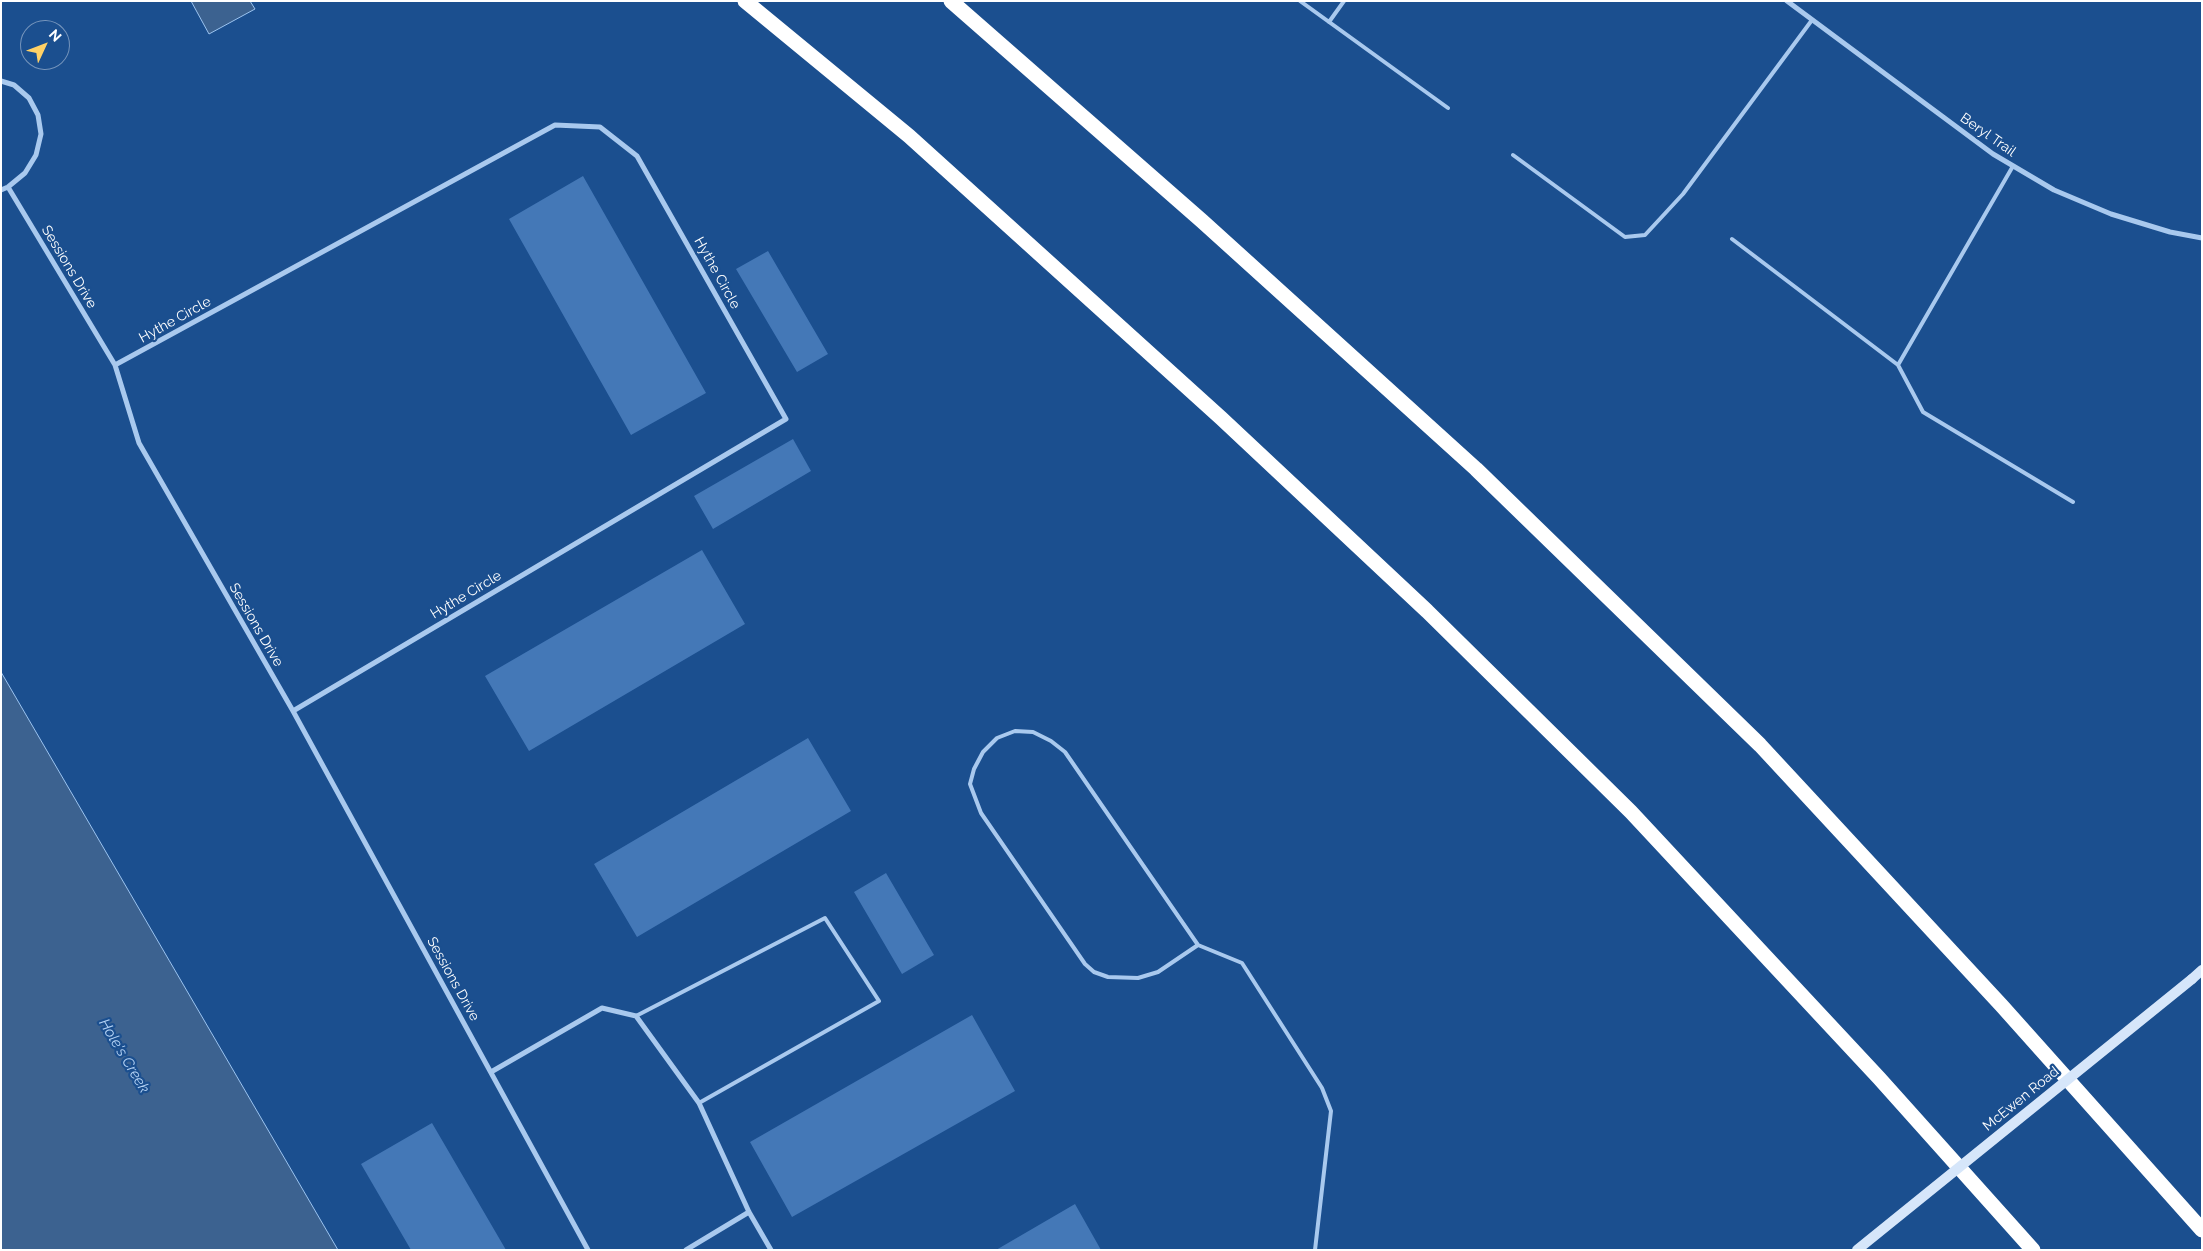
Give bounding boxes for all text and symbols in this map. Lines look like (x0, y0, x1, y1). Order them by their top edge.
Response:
north arrow (20, 20, 70, 70)
text: N (46, 26, 65, 45)
street label: Beryl Trail (1957, 110, 2019, 160)
street label: Sessions Drive (38, 223, 100, 311)
street label: Hythe Circle (690, 234, 744, 312)
street label: Hythe Circle (136, 293, 214, 347)
street label: Hythe Circle (428, 567, 504, 623)
street label: Sessions Drive (225, 580, 287, 670)
street label: Sessions Drive (423, 934, 483, 1024)
water label: Hole's Creek (95, 1016, 153, 1096)
street label: McEwen Road (1980, 1063, 2062, 1135)

